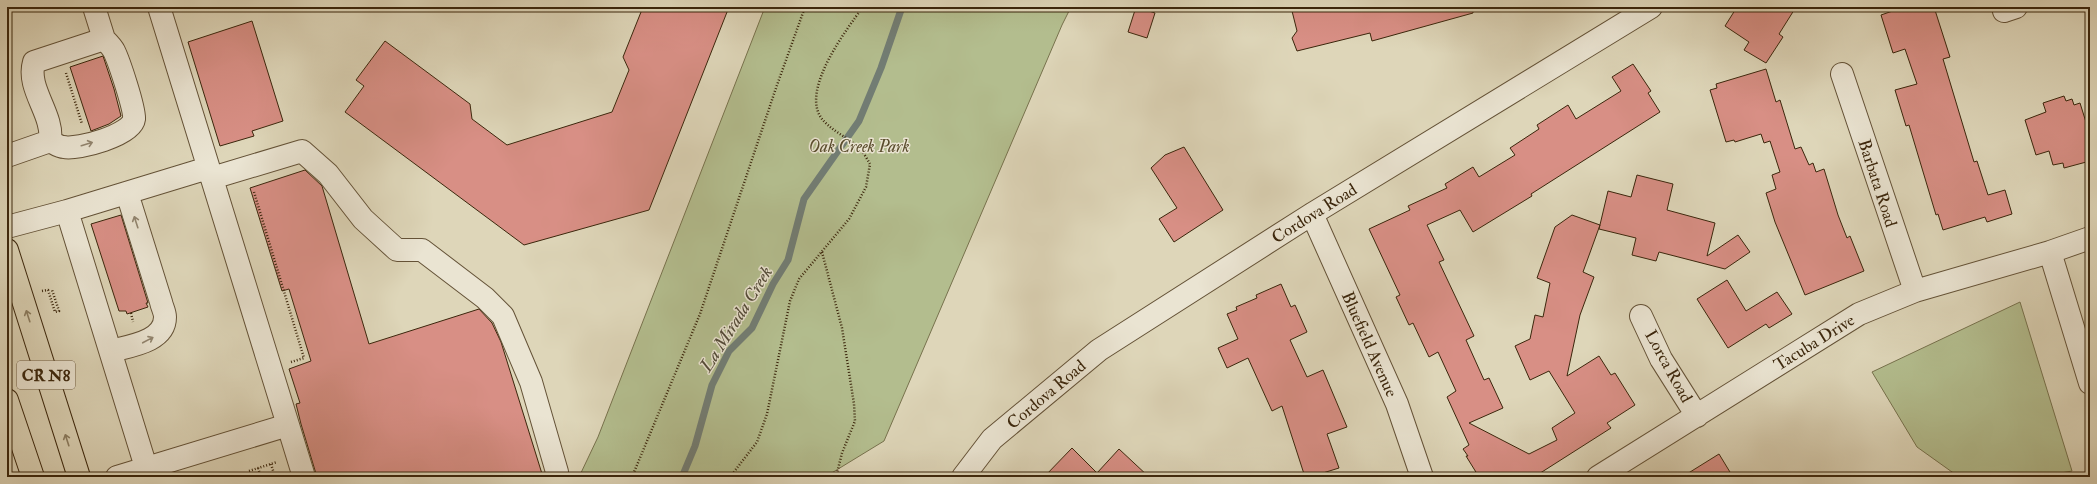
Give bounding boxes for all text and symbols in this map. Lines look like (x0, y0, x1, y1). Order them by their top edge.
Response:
park label: Oak Creek Park (809, 136, 909, 157)
street label: Barbata Road (1853, 136, 1902, 230)
one-way arrow (80, 140, 93, 147)
street label: Cordova Road (1268, 179, 1361, 248)
one-way arrow (132, 215, 139, 228)
water label: La Mirada Creek (694, 262, 778, 377)
street label: Bluefield Avenue (1337, 288, 1402, 400)
street label: Tacuba Drive (1770, 309, 1858, 375)
one-way arrow (24, 310, 31, 323)
street label: Lorca Road (1640, 326, 1697, 407)
one-way arrow (141, 335, 153, 343)
street label: Cordova Road (1003, 355, 1091, 433)
road number: CR N8 (17, 361, 75, 389)
one-way arrow (63, 433, 70, 446)

